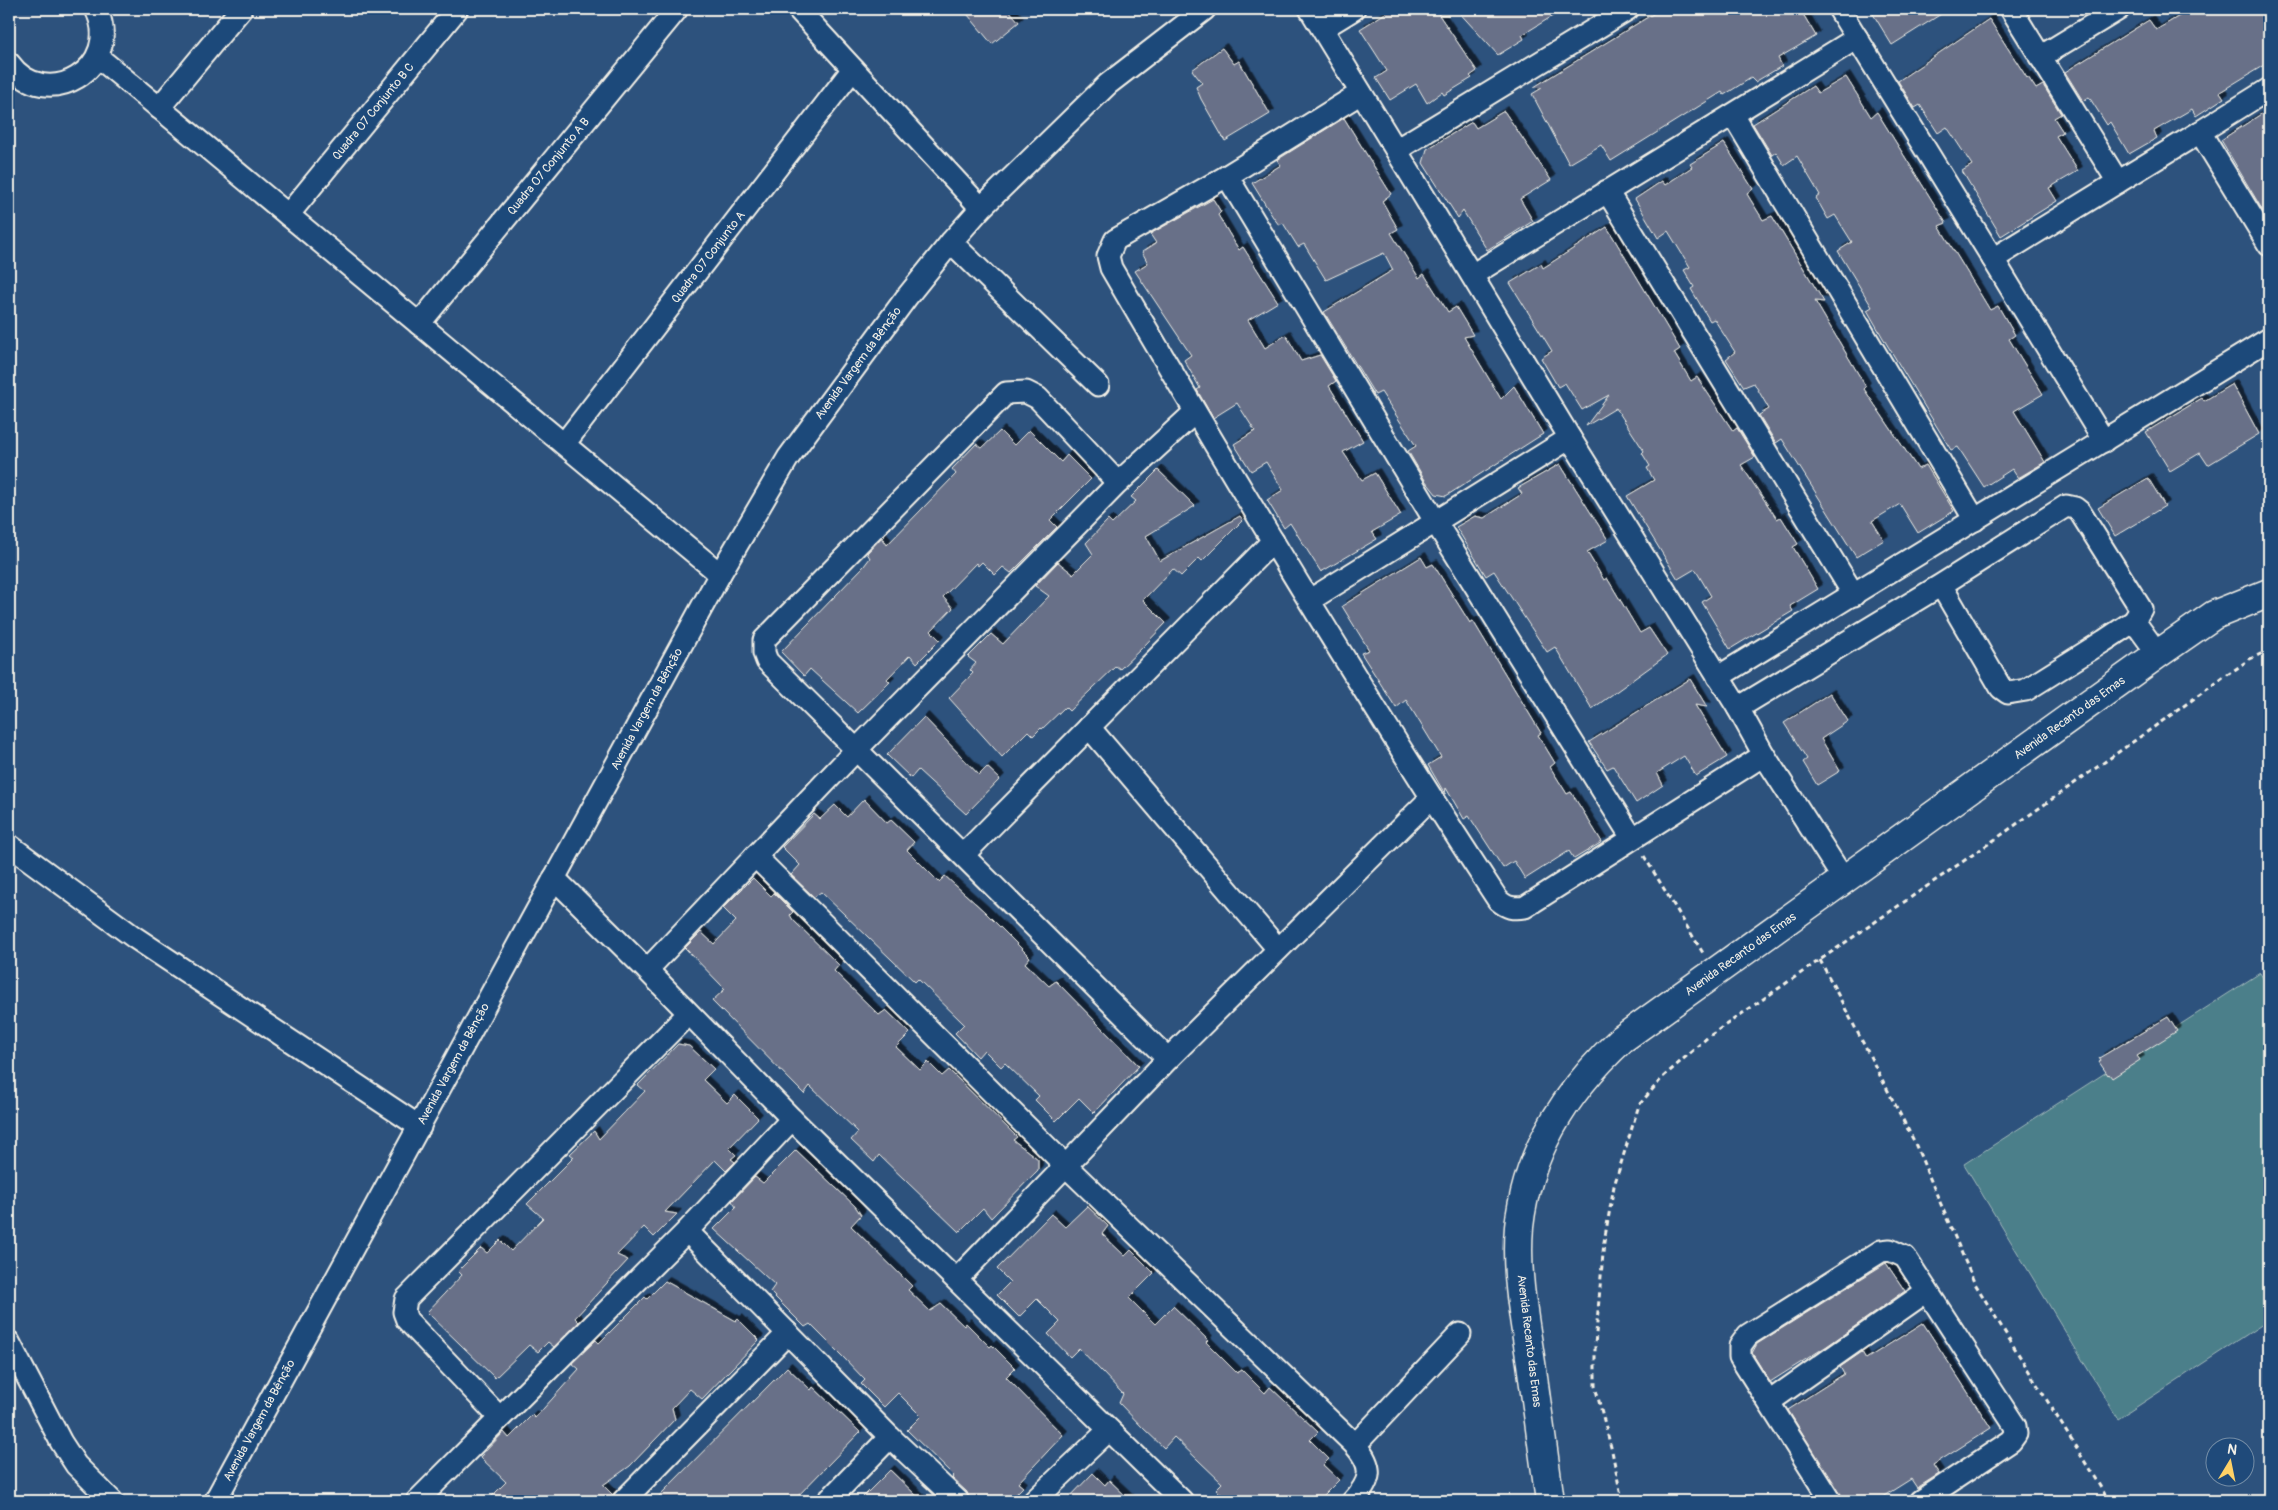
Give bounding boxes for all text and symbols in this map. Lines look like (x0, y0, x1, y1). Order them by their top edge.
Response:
street label: Quadra 07 Conjunto B C (329, 60, 417, 163)
street label: Quadra 07 Conjunto A B (504, 114, 593, 218)
street label: Quadra 07 Conjunto A (668, 208, 748, 306)
street label: Avenida Vargem da Bênção (811, 303, 905, 422)
street label: Avenida Vargem da Bênção (607, 645, 686, 772)
street label: Avenida Recanto das Emas (2011, 672, 2128, 763)
street label: Avenida Recanto das Emas (1682, 909, 1799, 999)
street label: Avenida Vargem da Bênção (414, 1000, 493, 1127)
street label: Avenida Recanto das Emas (1513, 1274, 1545, 1409)
street label: Avenida Vargem da Bênção (220, 1356, 298, 1484)
north arrow (2206, 1438, 2256, 1488)
text: N (2226, 1440, 2238, 1459)

